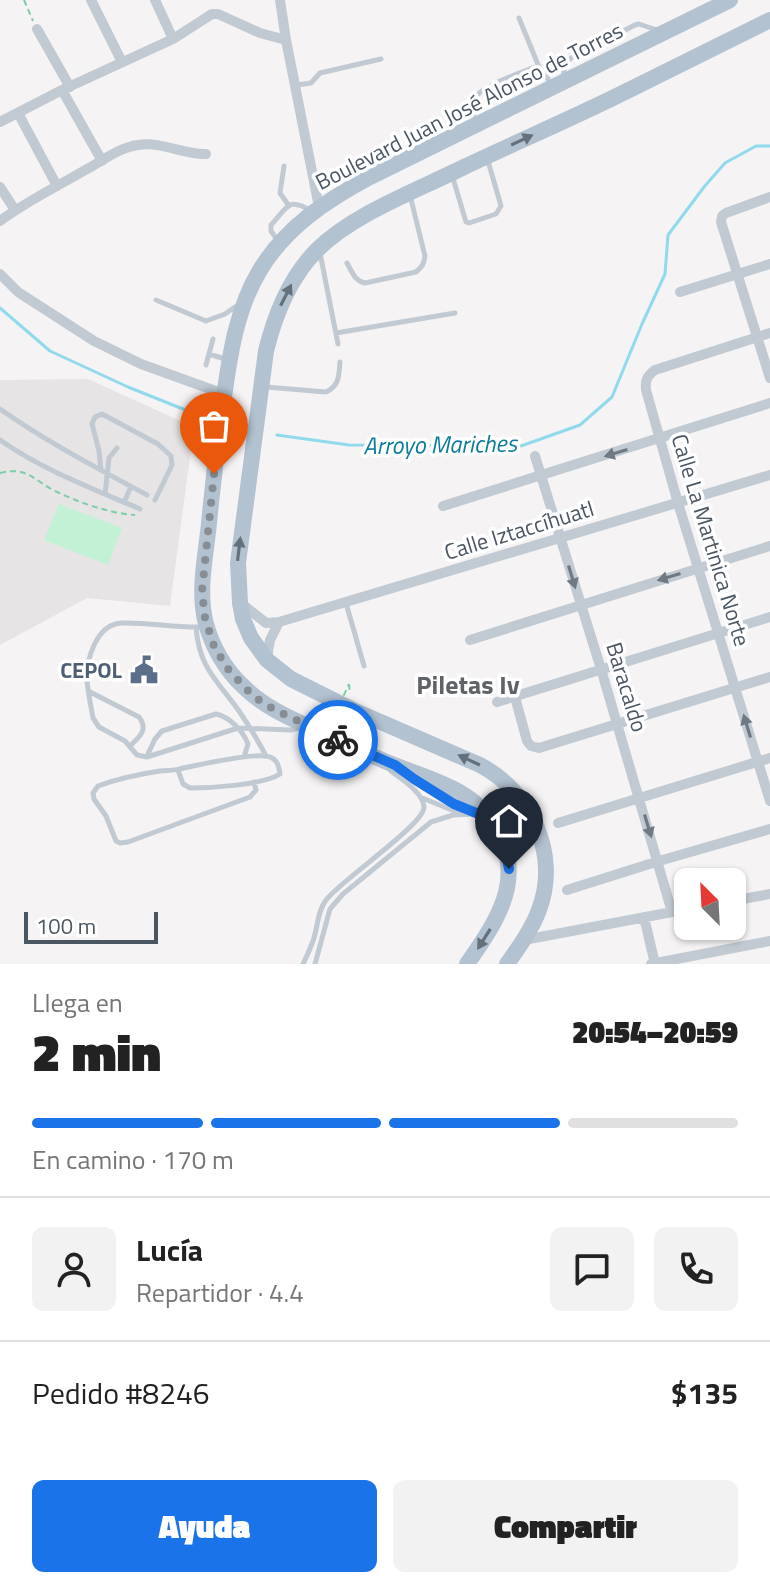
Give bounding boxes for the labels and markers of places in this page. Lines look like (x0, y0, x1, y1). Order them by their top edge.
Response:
pin (180, 392, 248, 474)
place label: CEPOL (60, 653, 123, 687)
public building icon: CEPOL (129, 655, 159, 685)
pin (475, 787, 543, 869)

